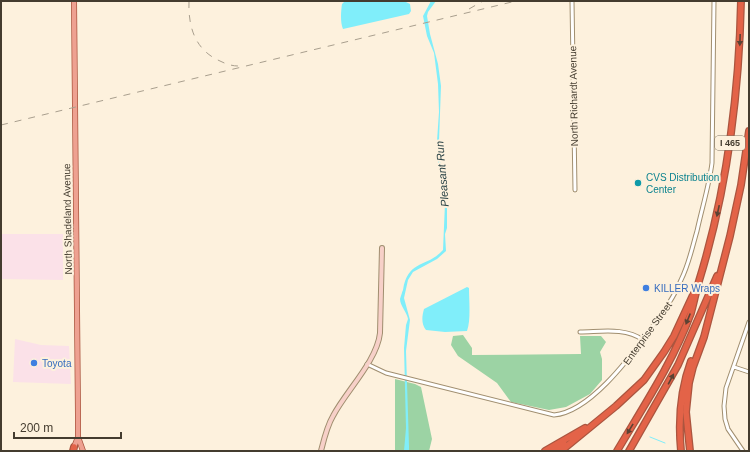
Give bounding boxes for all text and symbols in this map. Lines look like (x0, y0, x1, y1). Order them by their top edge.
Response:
one-way arrow (736, 34, 743, 46)
street label: North Richardt Avenue (567, 45, 580, 146)
road number: I 465 (715, 136, 745, 150)
water label: Pleasant Run (433, 141, 451, 207)
street label: North Shadeland Avenue (61, 163, 74, 275)
place label: CVS Distribution Center (646, 172, 719, 195)
marker: CVS Distribution Center (633, 178, 643, 188)
one-way arrow (715, 205, 721, 217)
marker: KILLER Wraps (641, 283, 651, 293)
place label: KILLER Wraps (654, 283, 720, 294)
street label: Enterprise Street (621, 300, 674, 367)
one-way arrow (685, 314, 691, 325)
marker: Toyota (29, 358, 39, 368)
place label: Toyota (42, 358, 72, 369)
one-way arrow (667, 373, 674, 385)
scale bar (14, 414, 121, 440)
text: 200 m (20, 421, 53, 435)
one-way arrow (626, 423, 633, 435)

